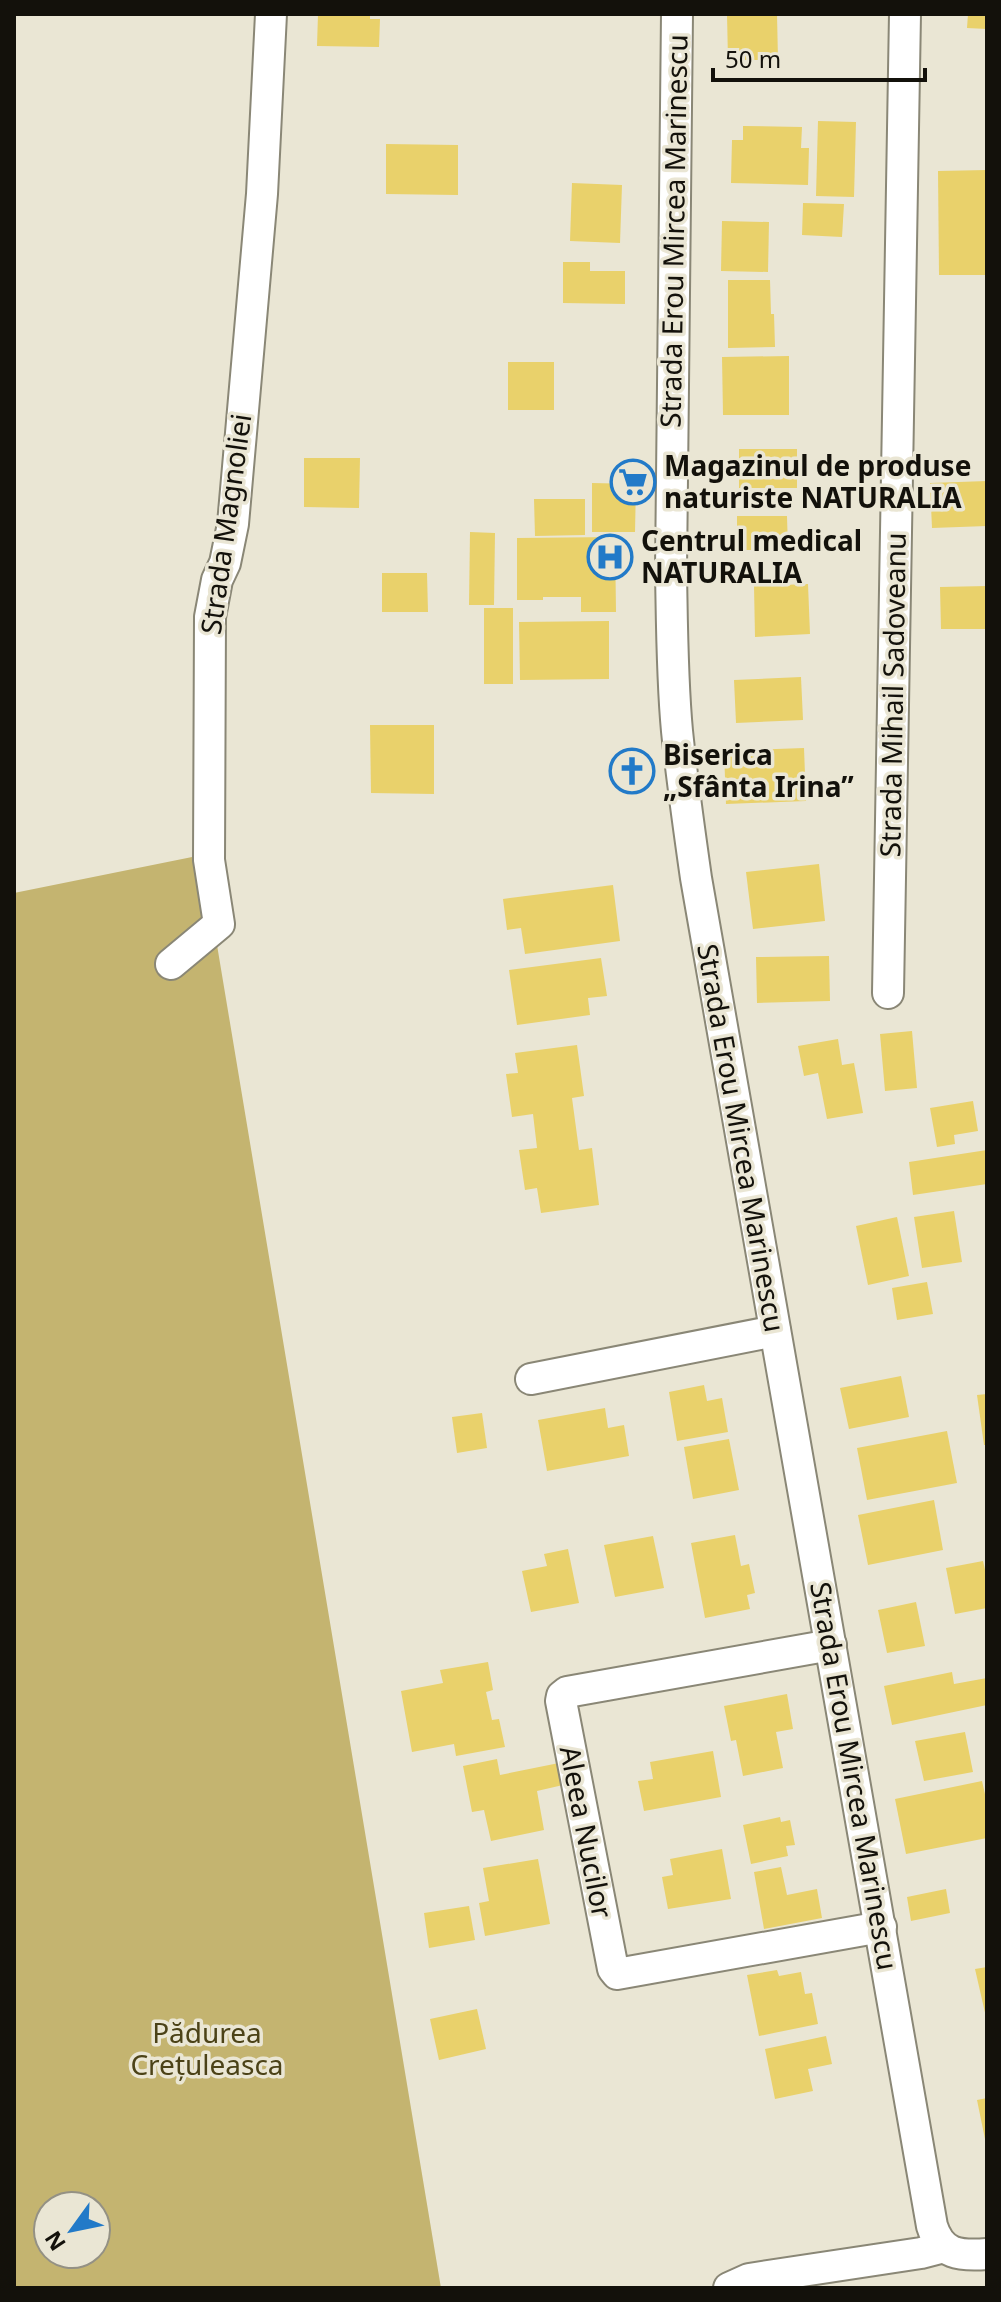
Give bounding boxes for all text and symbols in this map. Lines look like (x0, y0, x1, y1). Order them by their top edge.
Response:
scale bar (713, 32, 925, 82)
street label: Strada Erou Mircea Marinescu (651, 34, 695, 428)
text: 50 m (725, 42, 781, 75)
street label: Strada Magnoliei (191, 411, 259, 637)
place label: Magazinul de produse naturiste NATURALIA (664, 446, 971, 516)
supermarket icon: Magazinul de produse naturiste NATURALIA (609, 458, 657, 506)
place label: Centrul medical NATURALIA (641, 521, 862, 591)
street label: Strada Mihail Sadoveanu (870, 532, 914, 858)
hospital icon: Centrul medical NATURALIA (586, 533, 634, 581)
place label: Biserica „Sfânta Irina” (663, 735, 854, 805)
church icon: Biserica „Sfânta Irina” (608, 747, 656, 795)
street label: Strada Erou Mircea Marinescu (689, 941, 795, 1335)
street label: Strada Erou Mircea Marinescu (802, 1579, 908, 1973)
street label: Aleea Nucilor (552, 1742, 622, 1922)
park label: Pădurea Crețuleasca (130, 2013, 284, 2083)
north arrow (32, 2190, 112, 2270)
text: N (37, 2226, 72, 2257)

